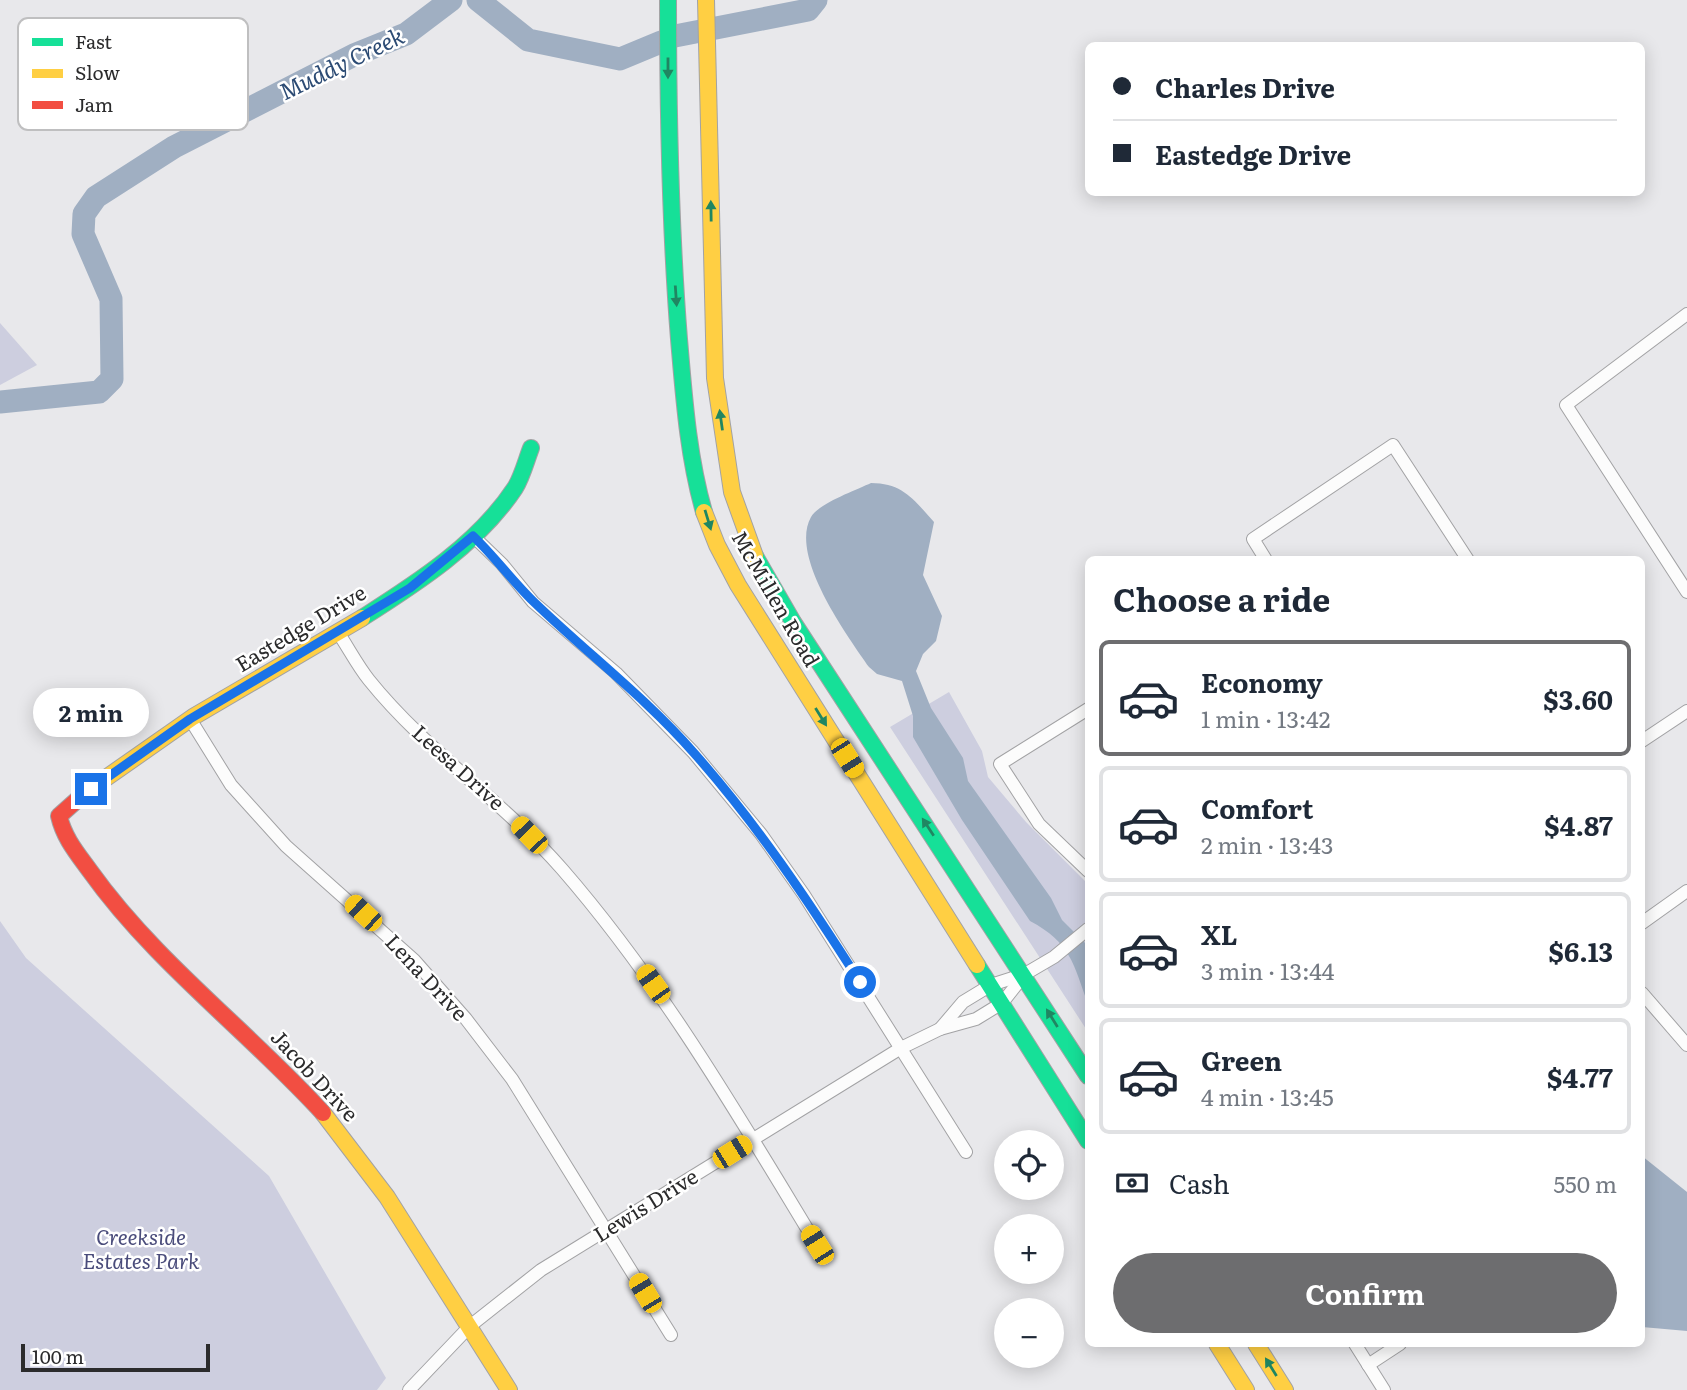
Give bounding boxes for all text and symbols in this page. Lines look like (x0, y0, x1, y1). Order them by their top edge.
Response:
water label: Muddy Creek (273, 17, 410, 107)
legend (18, 18, 248, 130)
text: Fast (75, 27, 112, 55)
one-way arrow (662, 57, 674, 79)
text: Slow (75, 58, 120, 86)
text: Charles Drive (1155, 67, 1335, 106)
text: Jam (75, 90, 113, 118)
text: Eastedge Drive (1155, 134, 1351, 173)
one-way arrow (705, 200, 717, 222)
one-way arrow (670, 285, 681, 307)
one-way arrow (715, 409, 726, 431)
one-way arrow (704, 510, 714, 531)
street label: McMillen Road (726, 524, 829, 672)
text: Choose a ride (1113, 574, 1330, 622)
street label: Eastedge Drive (229, 576, 371, 678)
text: Economy (1201, 662, 1323, 701)
icon: car (1117, 667, 1180, 730)
text: $3.60 (1543, 679, 1613, 718)
callout: 2 min (33, 688, 149, 736)
text: 2 min (59, 695, 123, 729)
text: 1 min · 13:42 (1201, 701, 1330, 735)
one-way arrow (814, 707, 827, 727)
street label: Leesa Drive (407, 716, 513, 816)
car (827, 735, 868, 781)
route end (75, 773, 107, 805)
text: Comfort (1201, 788, 1313, 827)
icon: car (1117, 793, 1180, 856)
text: $4.87 (1544, 805, 1613, 844)
car (507, 813, 552, 857)
one-way arrow (922, 818, 935, 837)
text: 2 min · 13:43 (1201, 827, 1333, 861)
car (341, 891, 386, 935)
text: XL (1201, 914, 1238, 953)
icon: car (1117, 919, 1180, 982)
street label: Lena Drive (379, 926, 476, 1027)
text: $6.13 (1549, 931, 1613, 970)
text: 3 min · 13:44 (1201, 953, 1335, 987)
car (633, 961, 674, 1007)
route start (844, 966, 876, 998)
one-way arrow (1046, 1008, 1059, 1028)
street label: Jacob Drive (265, 1021, 367, 1127)
text: Green (1201, 1040, 1282, 1079)
icon: car (1117, 1045, 1180, 1108)
text: $4.77 (1547, 1057, 1613, 1096)
text: 4 min · 13:45 (1201, 1079, 1334, 1113)
map controls (994, 1130, 1064, 1368)
button: locate (994, 1130, 1064, 1200)
car (709, 1132, 756, 1172)
street label: Lewis Drive (586, 1159, 703, 1248)
text: Cash (1169, 1163, 1230, 1202)
icon: cash (1113, 1164, 1151, 1202)
text: 550 m (1553, 1166, 1617, 1200)
button: + (994, 1214, 1064, 1284)
park label: Creekside Estates Park (83, 1220, 200, 1275)
car (797, 1222, 838, 1268)
button: Confirm (1113, 1253, 1617, 1333)
car (626, 1270, 665, 1316)
button: − (994, 1298, 1064, 1368)
scale bar (21, 1341, 210, 1373)
text: 100 m (32, 1342, 84, 1370)
one-way arrow (1264, 1357, 1277, 1377)

